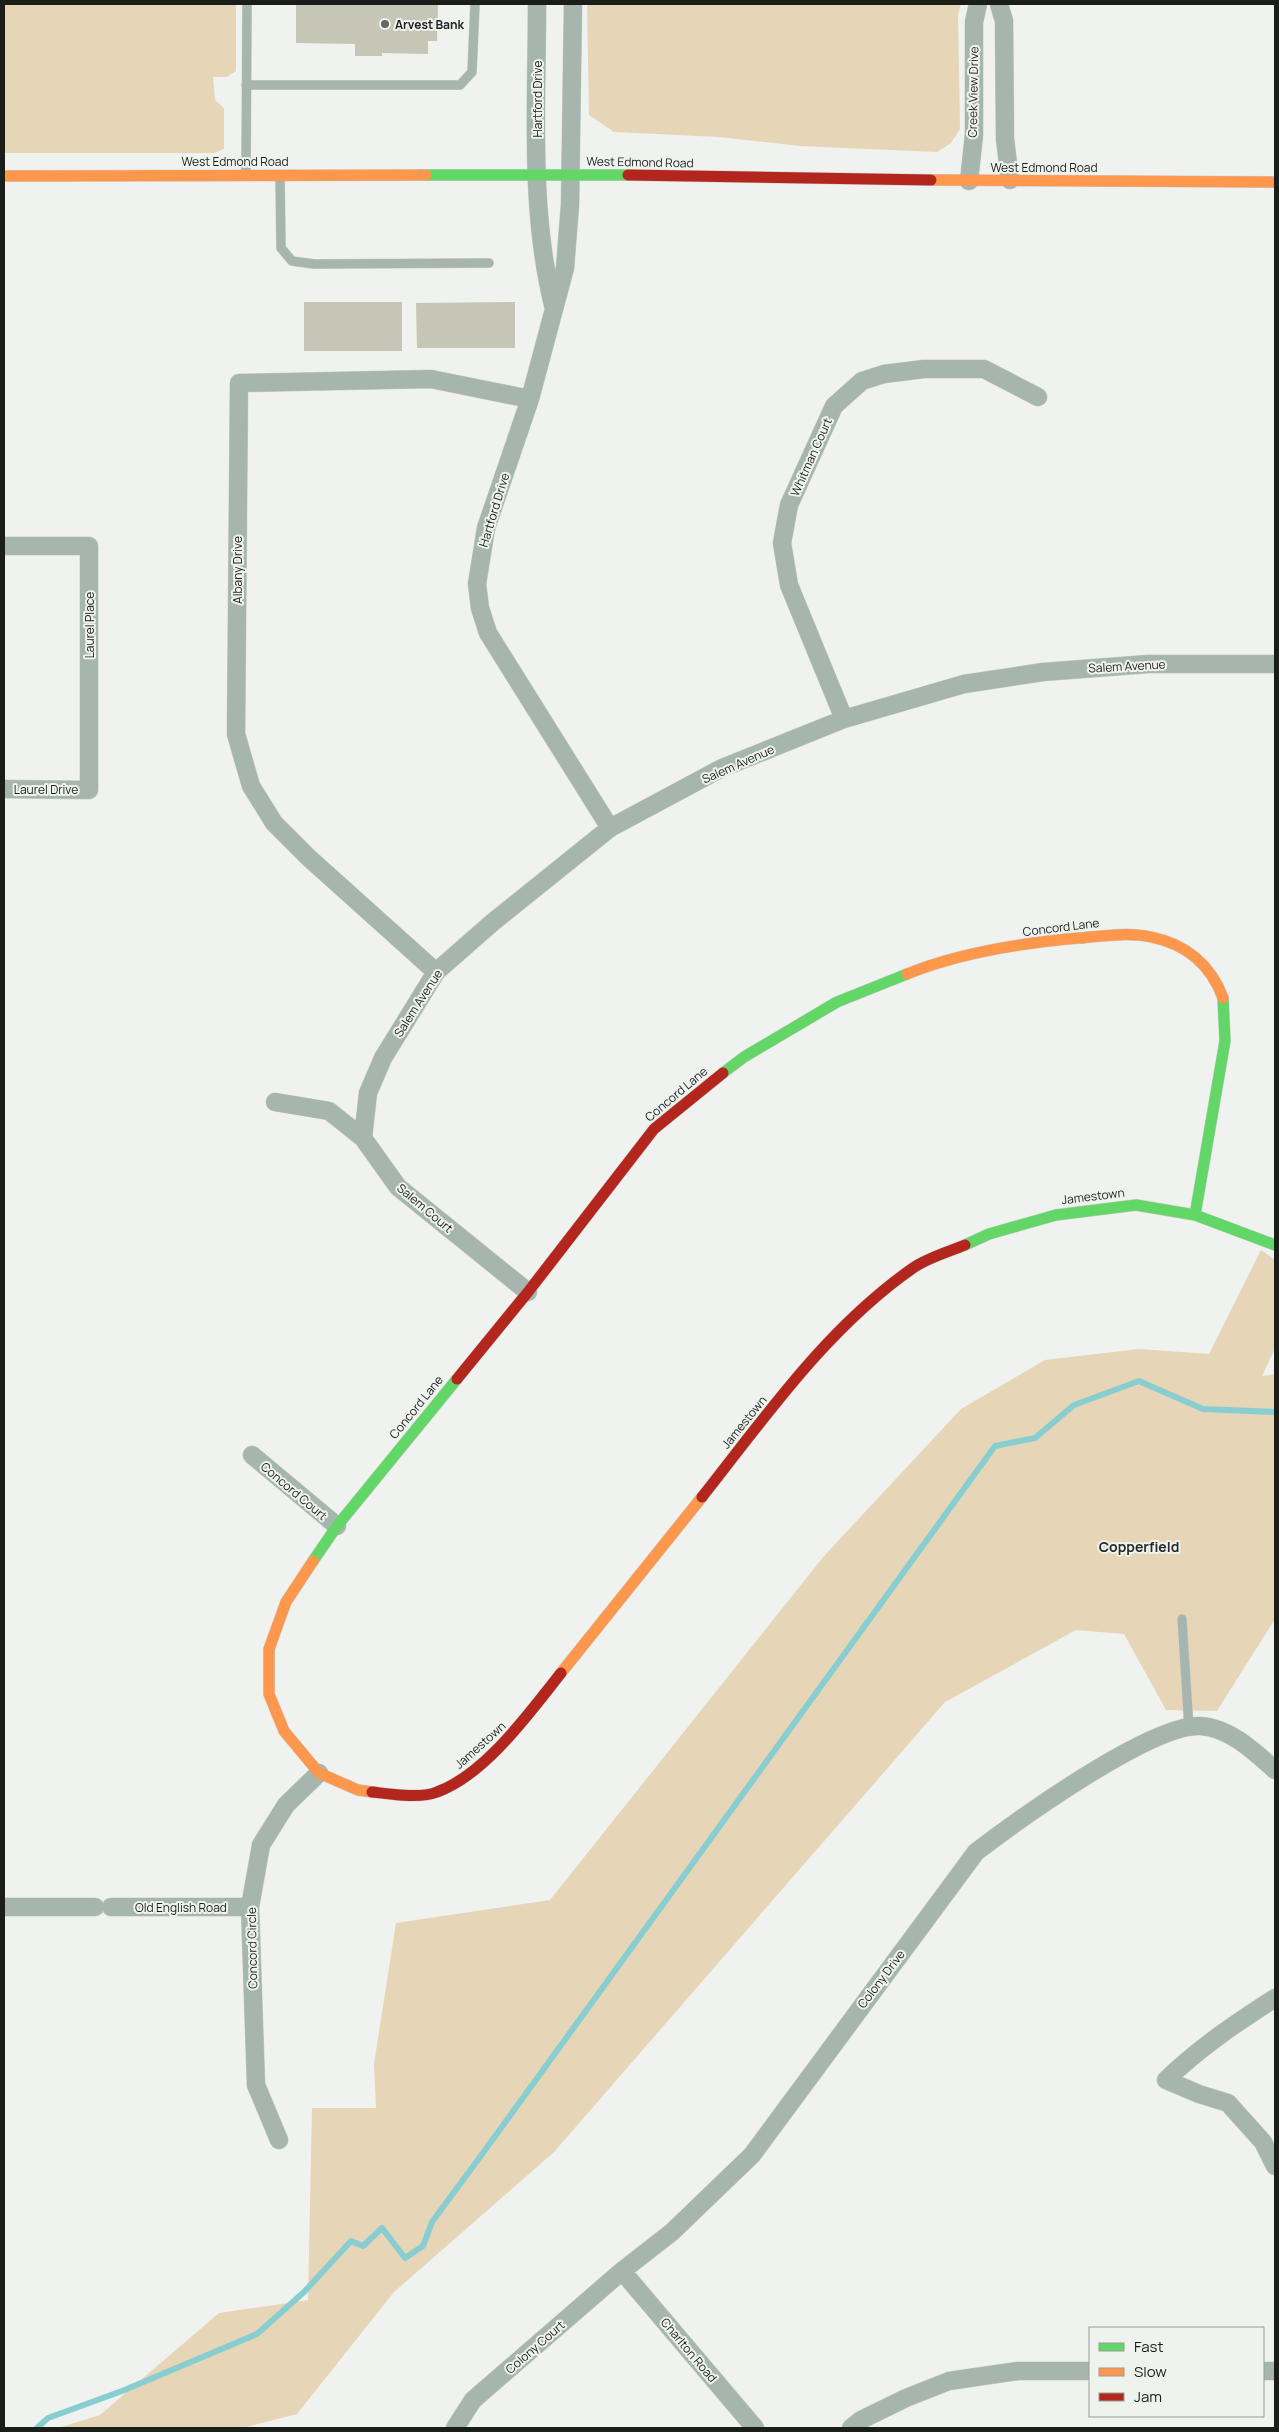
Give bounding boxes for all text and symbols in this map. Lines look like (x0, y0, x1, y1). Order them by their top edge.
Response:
place label: Arvest Bank (395, 16, 465, 33)
marker: Arvest Bank (379, 18, 391, 30)
street label: Creek View Drive (964, 46, 982, 138)
street label: Hartford Drive (529, 61, 546, 137)
street label: West Edmond Road (181, 153, 289, 170)
street label: West Edmond Road (586, 153, 694, 171)
street label: West Edmond Road (990, 159, 1098, 176)
street label: Whitman Court (786, 415, 836, 499)
street label: Hartford Drive (475, 471, 513, 549)
street label: Albany Drive (229, 536, 246, 604)
street label: Laurel Place (81, 592, 98, 658)
street label: Salem Avenue (1088, 655, 1166, 677)
street label: Salem Avenue (699, 741, 777, 787)
street label: Laurel Drive (14, 781, 78, 798)
street label: Concord Lane (1022, 914, 1100, 940)
street label: Salem Avenue (390, 966, 446, 1040)
street label: Concord Lane (641, 1063, 711, 1125)
street label: Salem Court (393, 1180, 457, 1237)
street label: Jamestown (1060, 1184, 1126, 1208)
street label: Concord Lane (385, 1372, 447, 1442)
street label: Jamestown (717, 1392, 771, 1452)
street label: Concord Court (257, 1458, 331, 1524)
district label: Copperfield (1099, 1537, 1179, 1556)
street label: Jamestown (451, 1717, 509, 1773)
street label: Old English Road (135, 1899, 227, 1916)
street label: Concord Circle (243, 1907, 261, 1989)
street label: Colony Drive (853, 1946, 909, 2012)
street label: Charlton Road (657, 2314, 721, 2386)
street label: Colony Court (502, 2316, 568, 2377)
legend (1089, 2327, 1264, 2417)
text: Fast (1134, 2336, 1163, 2357)
text: Slow (1134, 2361, 1167, 2382)
text: Jam (1134, 2386, 1162, 2407)

